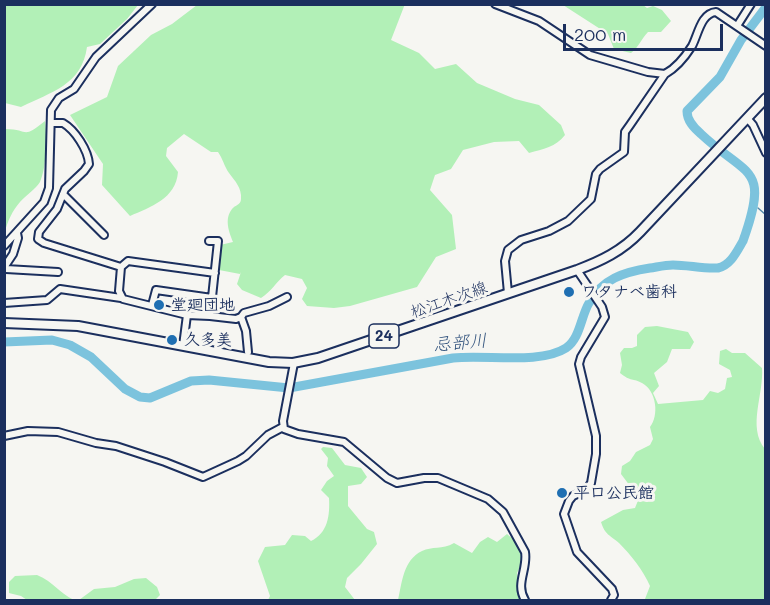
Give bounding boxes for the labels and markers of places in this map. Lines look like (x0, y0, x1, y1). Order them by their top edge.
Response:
place label: ワタナベ歯科 (581, 282, 677, 302)
marker: ワタナベ歯科 (562, 285, 576, 299)
place label: 堂廻団地 (171, 295, 235, 315)
marker: 堂廻団地 (152, 298, 166, 312)
place label: 久多美 (184, 330, 232, 350)
marker: 久多美 (165, 333, 179, 347)
place label: 平口公民館 (574, 483, 654, 503)
marker: 平口公民館 (555, 486, 569, 500)

